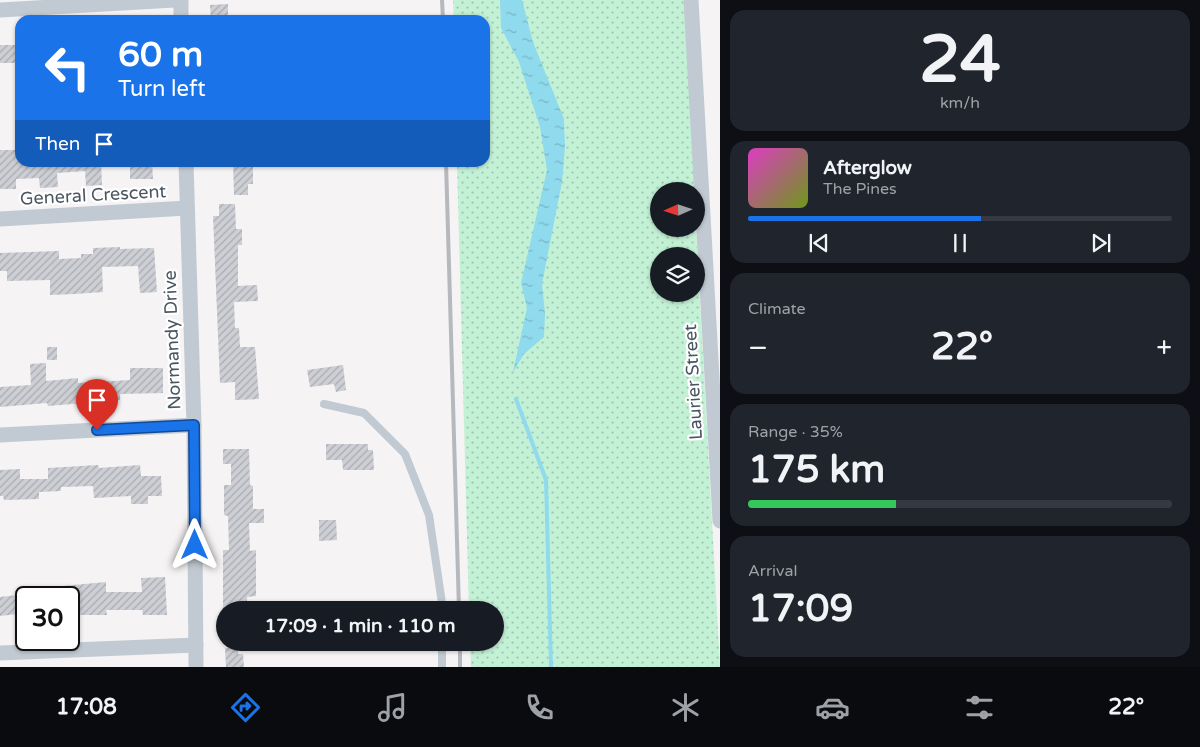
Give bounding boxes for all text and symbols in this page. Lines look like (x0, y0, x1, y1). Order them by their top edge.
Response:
text: 24 (919, 21, 1001, 100)
text: 60 m (118, 34, 203, 76)
icon: left (35, 35, 100, 100)
text: Turn left (118, 76, 206, 102)
text: km/h (940, 93, 980, 113)
icon: arrive (90, 130, 118, 158)
text: Then (35, 133, 80, 155)
text: Afterglow (823, 157, 912, 179)
text: The Pines (823, 179, 897, 199)
street label: General Crescent (19, 180, 167, 210)
north arrow (650, 182, 705, 238)
map controls (650, 182, 705, 302)
icon: previous (805, 229, 833, 257)
icon: pause (946, 229, 974, 257)
icon: next (1087, 229, 1115, 257)
button: layers (650, 247, 705, 302)
street label: Normandy Drive (159, 270, 185, 410)
text: Climate (748, 299, 806, 319)
street label: Laurier Street (679, 323, 707, 440)
text: 22° (931, 324, 993, 370)
text: − (748, 331, 768, 365)
text: + (1156, 331, 1172, 365)
pin (76, 379, 118, 430)
icon: arrive (83, 386, 111, 414)
text: Range · 35% (748, 422, 843, 442)
text: 175 km (748, 447, 885, 493)
position arrow (168, 518, 220, 570)
text: Arrival (748, 561, 797, 581)
speed limit sign: 30 (15, 586, 80, 651)
text: 17:09 (748, 586, 853, 632)
text: 17:09 · 1 min · 110 m (264, 615, 456, 637)
icon: directions (228, 690, 263, 725)
icon: music (375, 690, 410, 725)
icon: phone (522, 690, 557, 725)
icon: climate (668, 690, 703, 725)
icon: car (815, 690, 850, 725)
icon: filters (962, 690, 997, 725)
text: 17:08 (56, 694, 117, 720)
text: 22° (1108, 694, 1144, 720)

